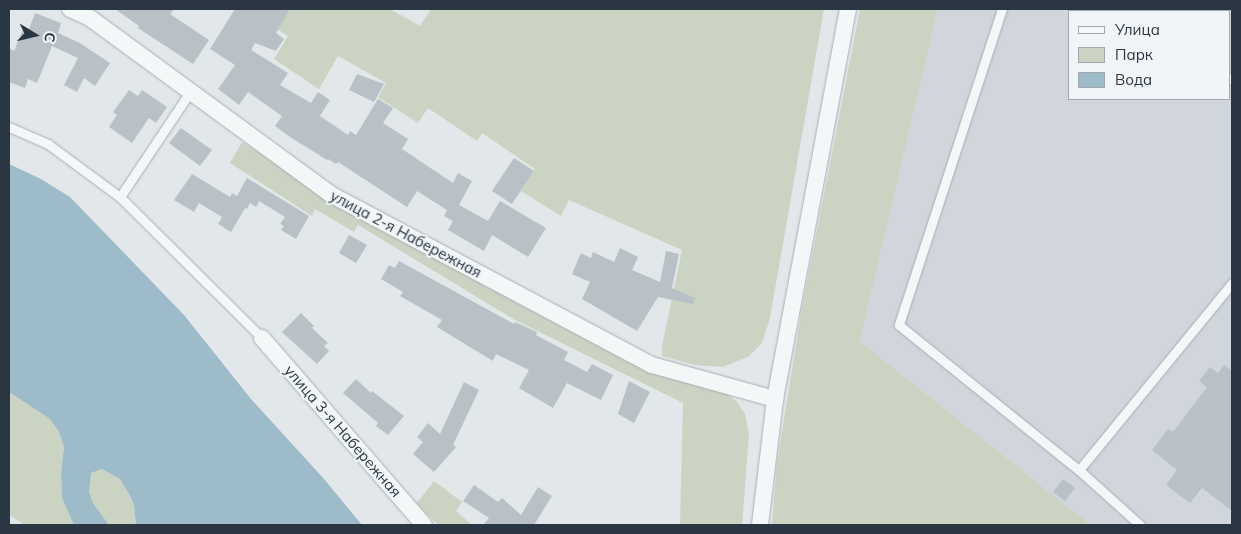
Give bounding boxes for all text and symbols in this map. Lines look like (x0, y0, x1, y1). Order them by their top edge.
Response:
north arrow (10, 10, 60, 60)
legend (1068, 10, 1231, 100)
text: Улица (1115, 20, 1160, 39)
text: С (40, 31, 59, 43)
text: Парк (1115, 45, 1153, 64)
text: Вода (1115, 70, 1152, 89)
street label: улица 2-я Набережная (327, 186, 485, 282)
street label: улица 3-я Набережная (281, 361, 405, 501)

